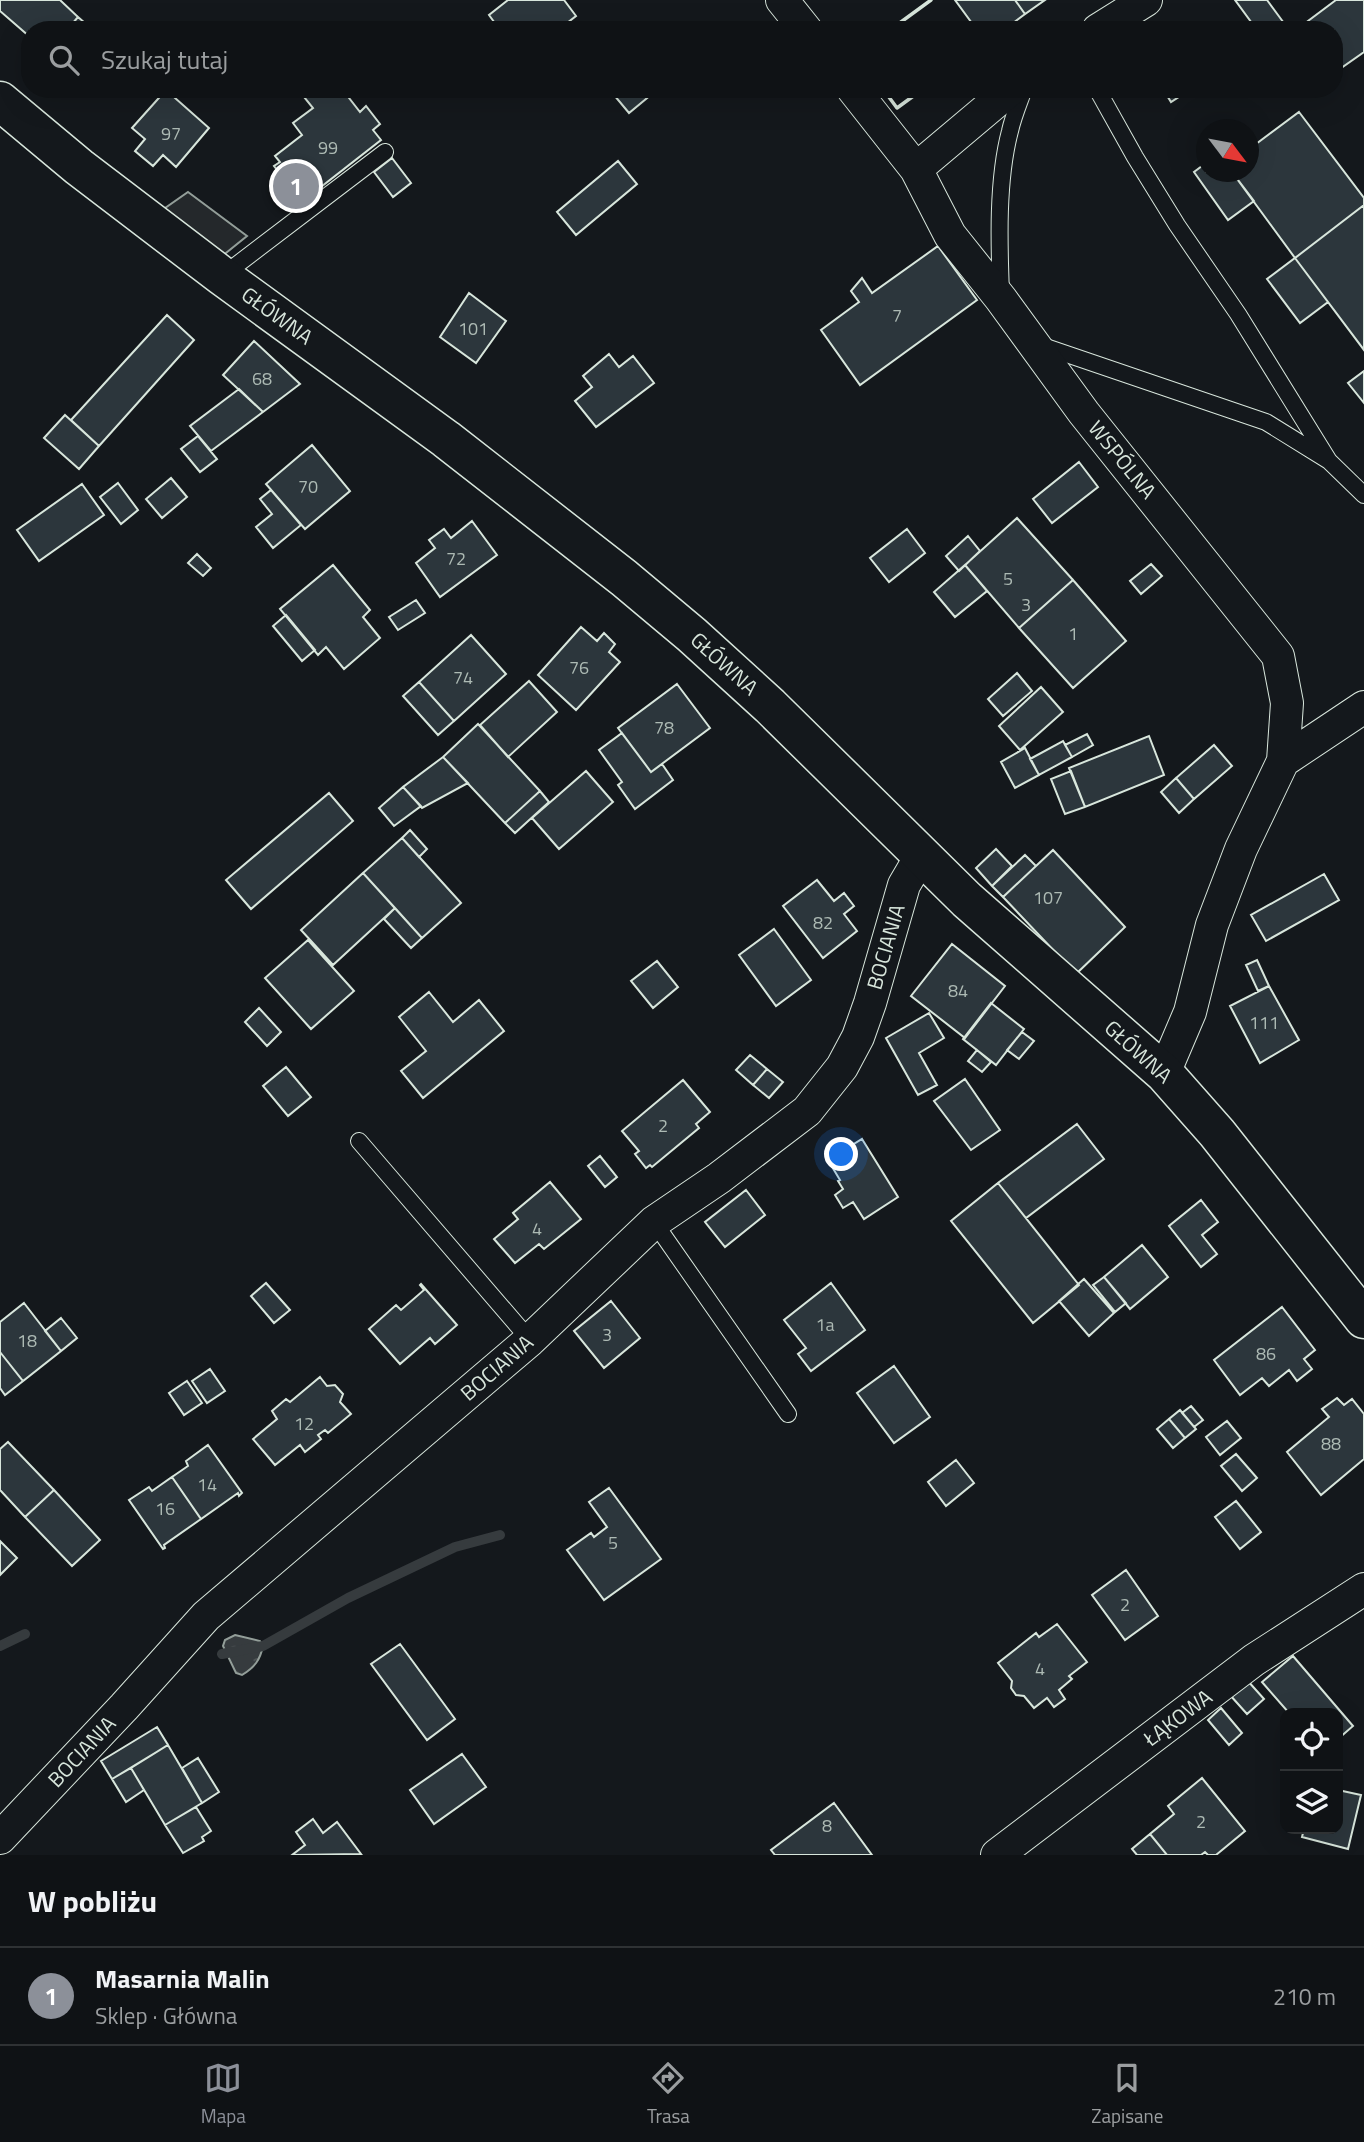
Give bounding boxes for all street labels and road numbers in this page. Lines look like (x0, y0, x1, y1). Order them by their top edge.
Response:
street label: GŁÓWNA (235, 278, 320, 352)
street label: WSPÓLNA (1081, 413, 1165, 506)
street label: GŁÓWNA (684, 624, 766, 703)
street label: BOCIANIA (858, 900, 913, 993)
street label: GŁÓWNA (1098, 1012, 1180, 1091)
street label: BOCIANIA (453, 1326, 540, 1408)
street label: ŁĄKOWA (1136, 1680, 1219, 1754)
street label: BOCIANIA (40, 1708, 123, 1794)

